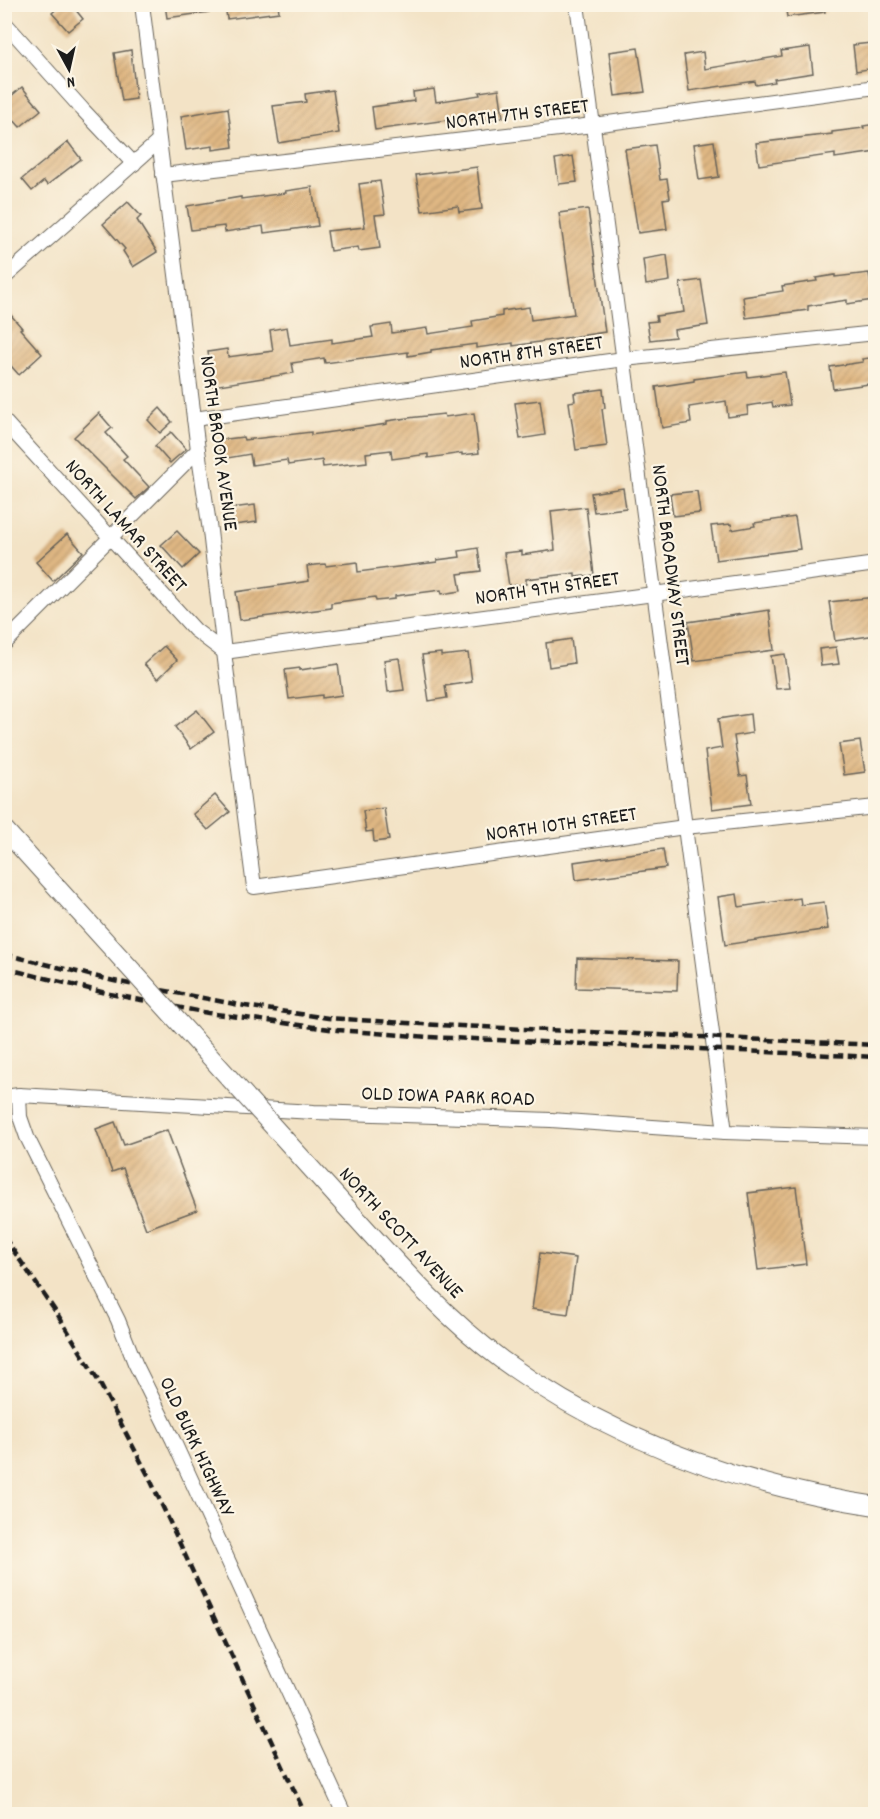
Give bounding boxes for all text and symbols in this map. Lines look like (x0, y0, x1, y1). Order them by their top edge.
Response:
north arrow (39, 39, 99, 99)
text: N (65, 69, 76, 93)
street label: NORTH 7TH STREET (444, 92, 591, 140)
street label: NORTH 8TH STREET (458, 329, 606, 379)
street label: NORTH BROOK AVENUE (190, 354, 244, 533)
street label: NORTH LAMAR STREET (56, 453, 193, 601)
street label: NORTH BROADWAY STREET (642, 463, 696, 668)
street label: NORTH 9TH STREET (473, 565, 622, 615)
street label: NORTH 10TH STREET (484, 800, 639, 851)
street label: OLD IOWA PARK ROAD (361, 1080, 535, 1116)
street label: NORTH SCOTT AVENUE (331, 1161, 469, 1307)
street label: OLD BURK HIGHWAY (150, 1373, 241, 1523)

